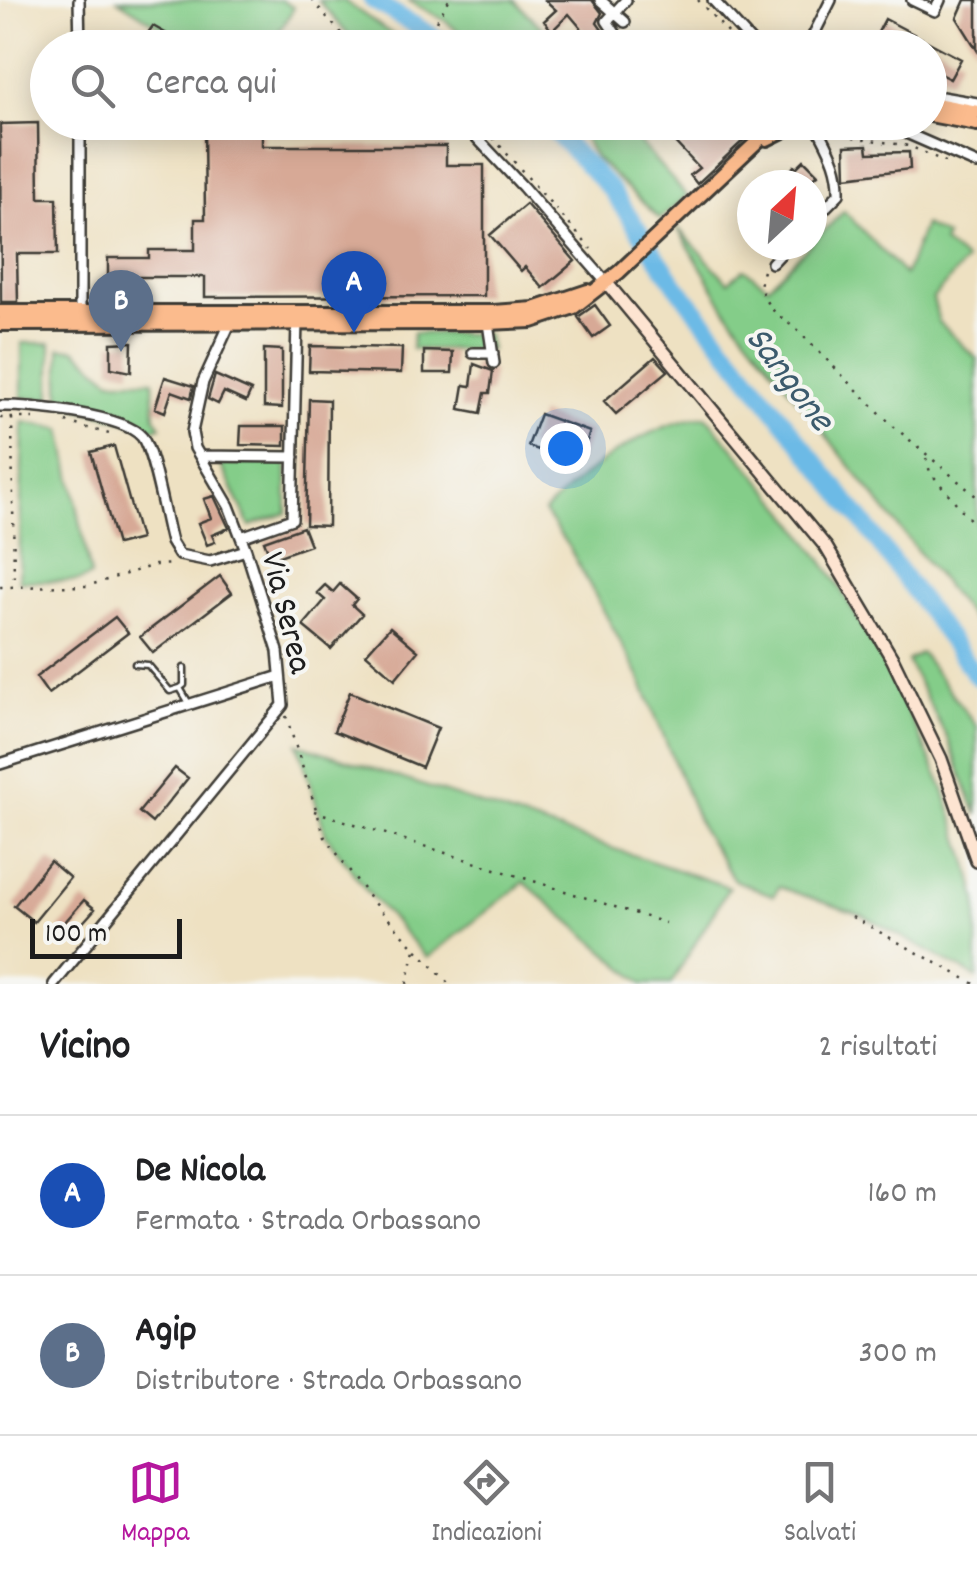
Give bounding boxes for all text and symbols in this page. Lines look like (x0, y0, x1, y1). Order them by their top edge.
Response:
search box (30, 30, 947, 140)
icon: search (65, 58, 120, 113)
text: Cerca qui (145, 58, 277, 113)
north arrow (737, 170, 827, 260)
pin: A (322, 250, 386, 333)
pin: B (88, 270, 154, 352)
water label: Sangone (730, 316, 847, 447)
your location (540, 423, 591, 474)
street label: Via Serea (245, 547, 323, 680)
scale bar (30, 914, 182, 958)
text: 100 m (45, 916, 107, 956)
text: Vicino (40, 1019, 131, 1079)
text: 2 risultati (819, 1026, 937, 1072)
text: De Nicola (135, 1145, 265, 1200)
text: A (64, 1172, 81, 1218)
text: 160 m (868, 1172, 937, 1218)
text: Fermata · Strada Orbassano (135, 1200, 481, 1246)
text: Agip (135, 1305, 197, 1360)
text: B (65, 1332, 80, 1378)
text: 300 m (859, 1332, 937, 1378)
text: Distributore · Strada Orbassano (135, 1360, 522, 1406)
tab: Mappa (121, 1455, 189, 1555)
tab: Indicazioni (431, 1455, 542, 1555)
tab: Salvati (784, 1455, 856, 1555)

